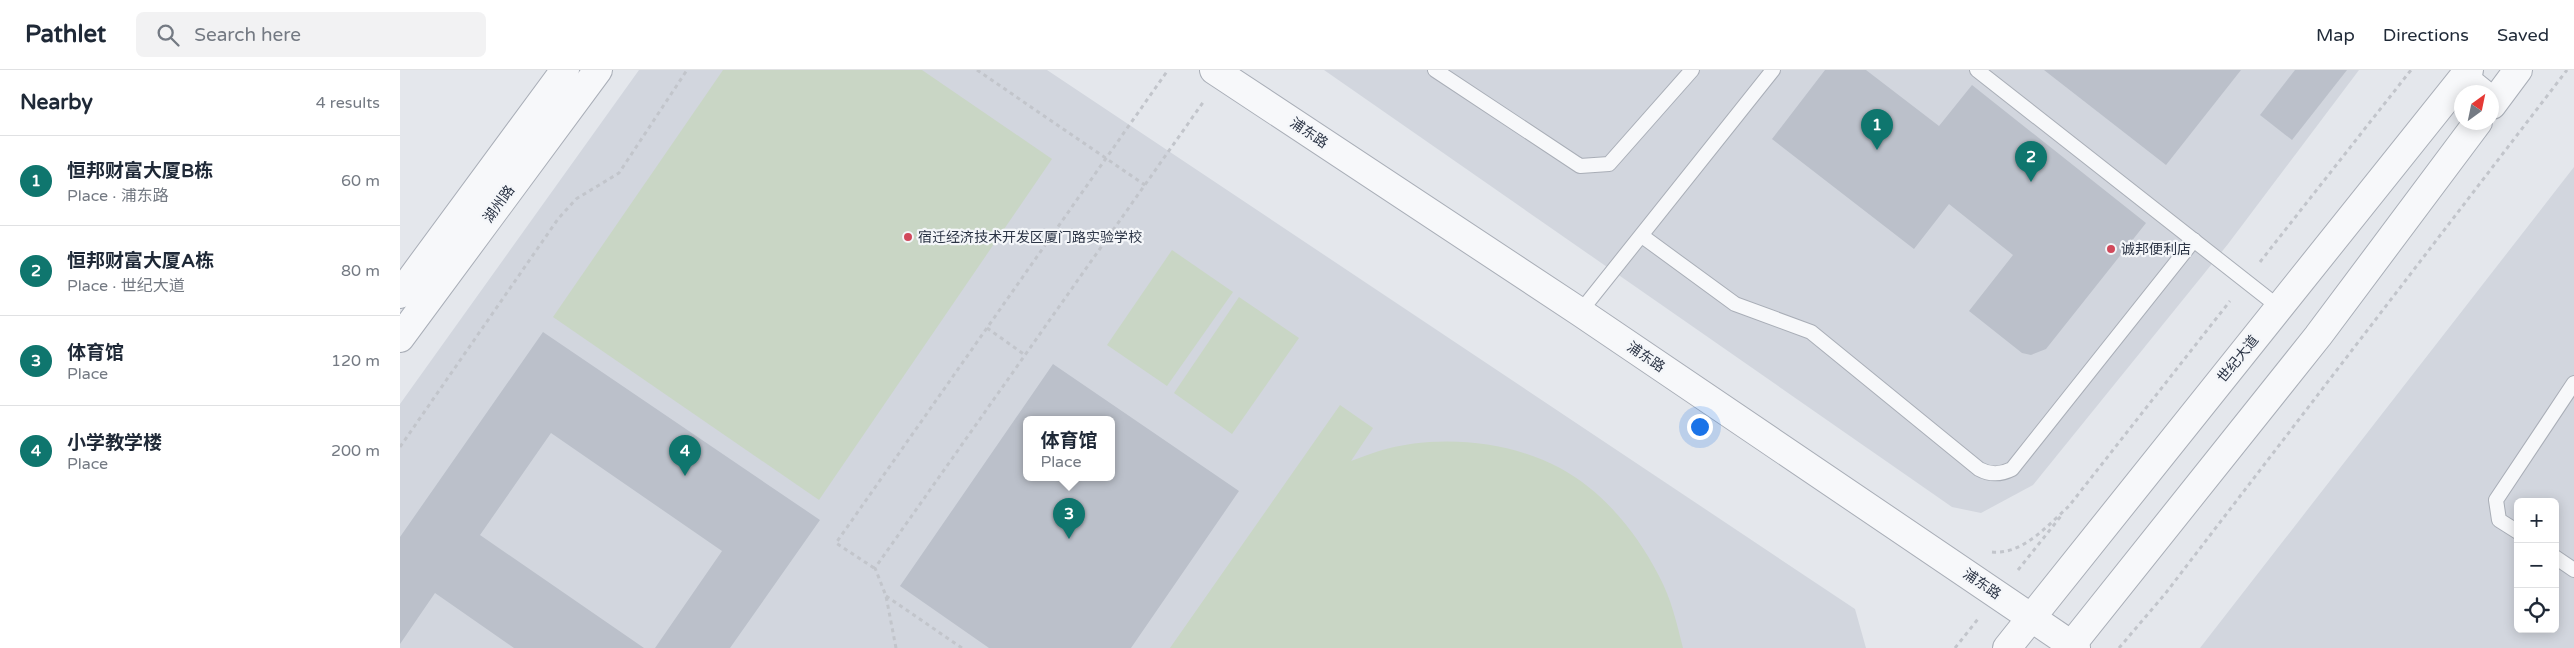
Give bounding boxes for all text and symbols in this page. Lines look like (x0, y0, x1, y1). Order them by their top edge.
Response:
search box (136, 12, 486, 57)
text: Pathlet (25, 20, 106, 49)
icon: search (154, 21, 182, 49)
text: Search here (194, 24, 301, 46)
text: Map (2316, 24, 2355, 46)
text: Directions (2383, 24, 2469, 46)
text: Saved (2497, 24, 2549, 46)
north arrow (2454, 85, 2499, 130)
text: Nearby (20, 90, 93, 115)
text: 4 results (316, 93, 380, 113)
pin: 1 (1861, 109, 1893, 150)
street label: 浦东路 (1287, 114, 1331, 152)
pin: 2 (2015, 141, 2047, 182)
text: 恒邦财富大厦B栋 (67, 160, 213, 182)
text: 1 (31, 171, 41, 191)
text: 60 m (341, 171, 380, 191)
street label: 湖州路 (480, 182, 518, 226)
text: Place · 浦东路 (67, 186, 169, 206)
place label: 宿迁经济技术开发区厦门路实验学校 (918, 229, 1142, 246)
marker: 宿迁经济技术开发区厦门路实验学校 (902, 231, 914, 243)
place label: 诚邦便利店 (2121, 241, 2191, 258)
marker: 诚邦便利店 (2105, 243, 2117, 255)
text: 恒邦财富大厦A栋 (67, 250, 214, 272)
text: 2 (31, 261, 41, 281)
text: 80 m (341, 261, 380, 281)
text: Place · 世纪大道 (67, 276, 185, 296)
street label: 世纪大道 (2214, 332, 2262, 386)
street label: 浦东路 (1624, 338, 1668, 376)
text: 体育馆 (67, 342, 124, 364)
text: 3 (31, 351, 41, 371)
text: 120 m (331, 351, 380, 371)
text: Place (67, 364, 108, 384)
your location (1687, 414, 1713, 440)
popup (1023, 416, 1115, 481)
text: 体育馆 (1040, 430, 1098, 452)
text: 小学教学楼 (67, 432, 162, 454)
pin: 4 (669, 435, 701, 476)
text: 4 (31, 441, 41, 461)
text: 200 m (331, 441, 380, 461)
text: Place (1040, 452, 1082, 472)
text: Place (67, 454, 108, 474)
pin: 3 (1053, 498, 1085, 539)
map controls (2514, 498, 2559, 633)
button: + (2514, 498, 2559, 543)
button: − (2514, 543, 2559, 588)
street label: 浦东路 (1960, 565, 2004, 603)
button: locate (2514, 588, 2559, 633)

